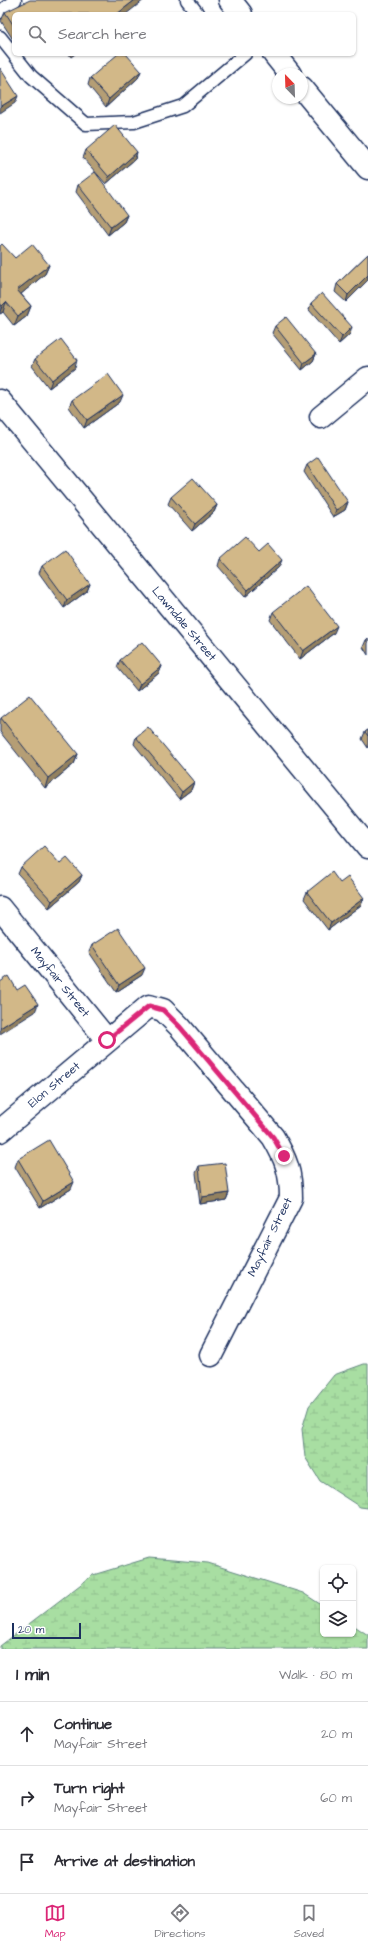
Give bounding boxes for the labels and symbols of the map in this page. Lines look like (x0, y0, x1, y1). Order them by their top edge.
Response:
north arrow (272, 68, 308, 104)
street label: Lawndale Street (148, 583, 220, 665)
street label: Mayfair Street (26, 943, 94, 1022)
route start (98, 1031, 116, 1049)
street label: Elon Street (24, 1058, 84, 1112)
route end (275, 1147, 293, 1165)
street label: Mayfair Street (243, 1194, 297, 1280)
scale bar (12, 1621, 81, 1640)

